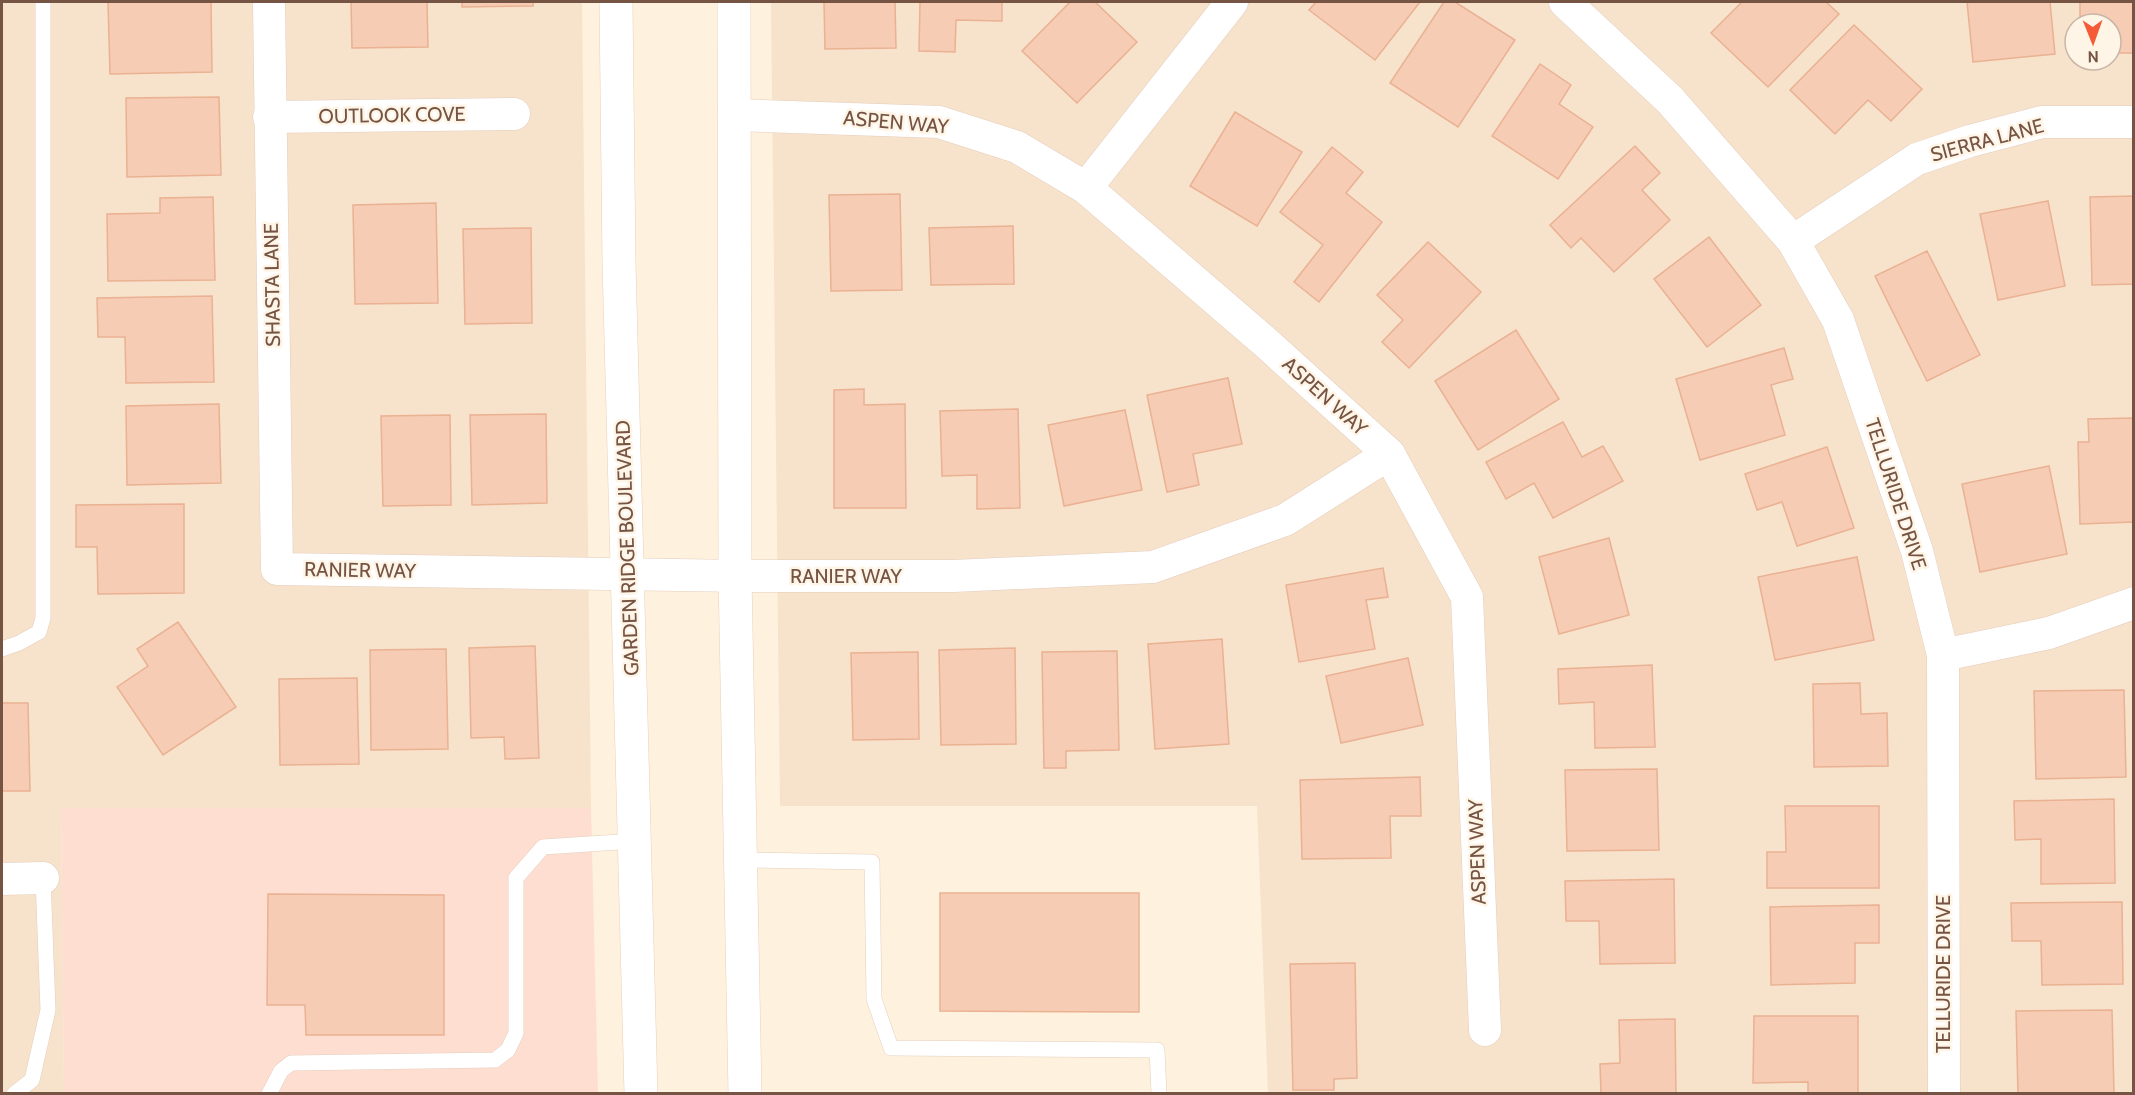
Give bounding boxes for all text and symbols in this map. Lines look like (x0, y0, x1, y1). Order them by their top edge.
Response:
north arrow (2063, 12, 2123, 72)
text: N (2087, 47, 2099, 66)
street label: OUTLOOK COVE (318, 102, 466, 128)
street label: ASPEN WAY (842, 105, 950, 139)
street label: SIERRA LANE (1928, 113, 2046, 167)
street label: SHASTA LANE (259, 223, 285, 347)
street label: ASPEN WAY (1278, 352, 1373, 441)
street label: TELLURIDE DRIVE (1860, 415, 1932, 573)
street label: GARDEN RIDGE BOULEVARD (611, 420, 643, 676)
street label: RANIER WAY (304, 557, 417, 583)
street label: RANIER WAY (790, 564, 903, 588)
street label: ASPEN WAY (1463, 798, 1491, 905)
street label: TELLURIDE DRIVE (1931, 895, 1955, 1053)

